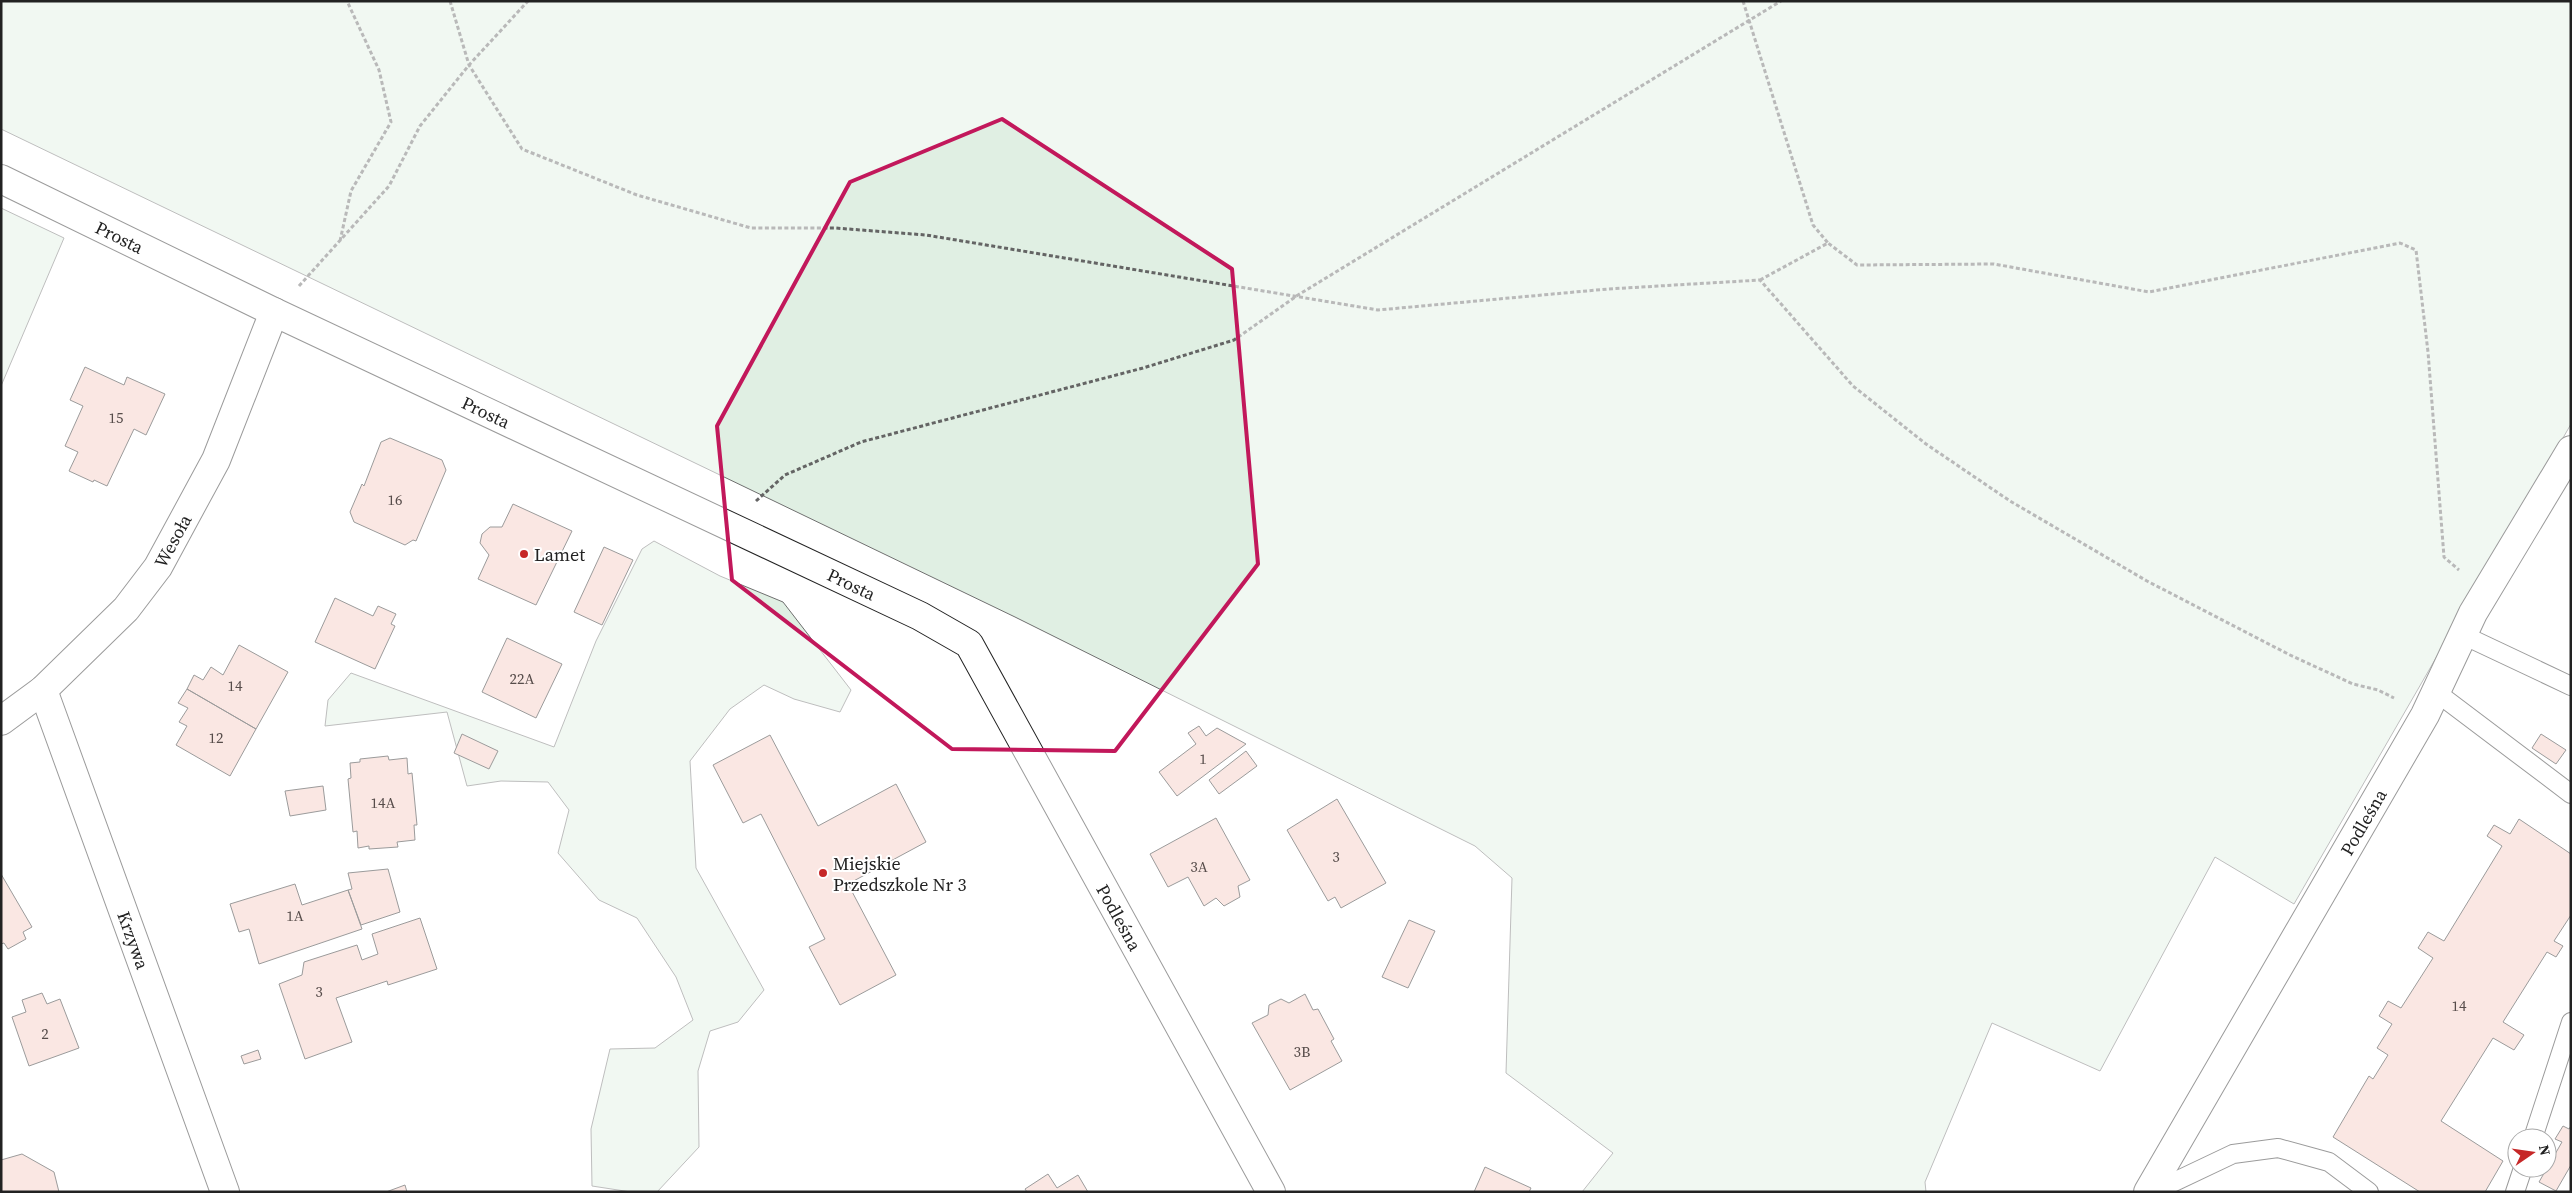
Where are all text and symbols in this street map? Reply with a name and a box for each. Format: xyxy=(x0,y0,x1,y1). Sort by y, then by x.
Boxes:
street label: Prosta xyxy=(91,214,149,259)
street label: Prosta xyxy=(458,390,515,434)
house number: 15 xyxy=(108,407,124,428)
house number: 16 xyxy=(387,489,403,510)
street label: Wesoła xyxy=(148,509,197,572)
place label: Lamet xyxy=(534,542,585,567)
marker: Lamet xyxy=(518,548,530,560)
street label: Prosta xyxy=(823,562,881,606)
house number: 22A xyxy=(510,668,535,689)
house number: 14 xyxy=(227,675,243,696)
house number: 12 xyxy=(208,727,224,748)
house number: 1 xyxy=(1199,748,1207,769)
street label: Podleśna xyxy=(2334,783,2392,860)
house number: 14A xyxy=(371,792,396,813)
house number: 3 xyxy=(1332,846,1340,867)
place label: Miejskie Przedszkole Nr 3 xyxy=(833,851,966,897)
house number: 3A xyxy=(1190,856,1208,877)
marker: Miejskie Przedszkole Nr 3 xyxy=(817,867,829,879)
street label: Podleśna xyxy=(1091,879,1148,956)
house number: 1A xyxy=(286,905,304,926)
street label: Krzywa xyxy=(112,908,156,973)
house number: 3 xyxy=(315,981,323,1002)
house number: 14 xyxy=(2451,995,2467,1016)
house number: 2 xyxy=(41,1023,49,1044)
house number: 3B xyxy=(1294,1041,1310,1062)
north arrow xyxy=(2507,1128,2557,1178)
text: N xyxy=(2534,1143,2556,1157)

